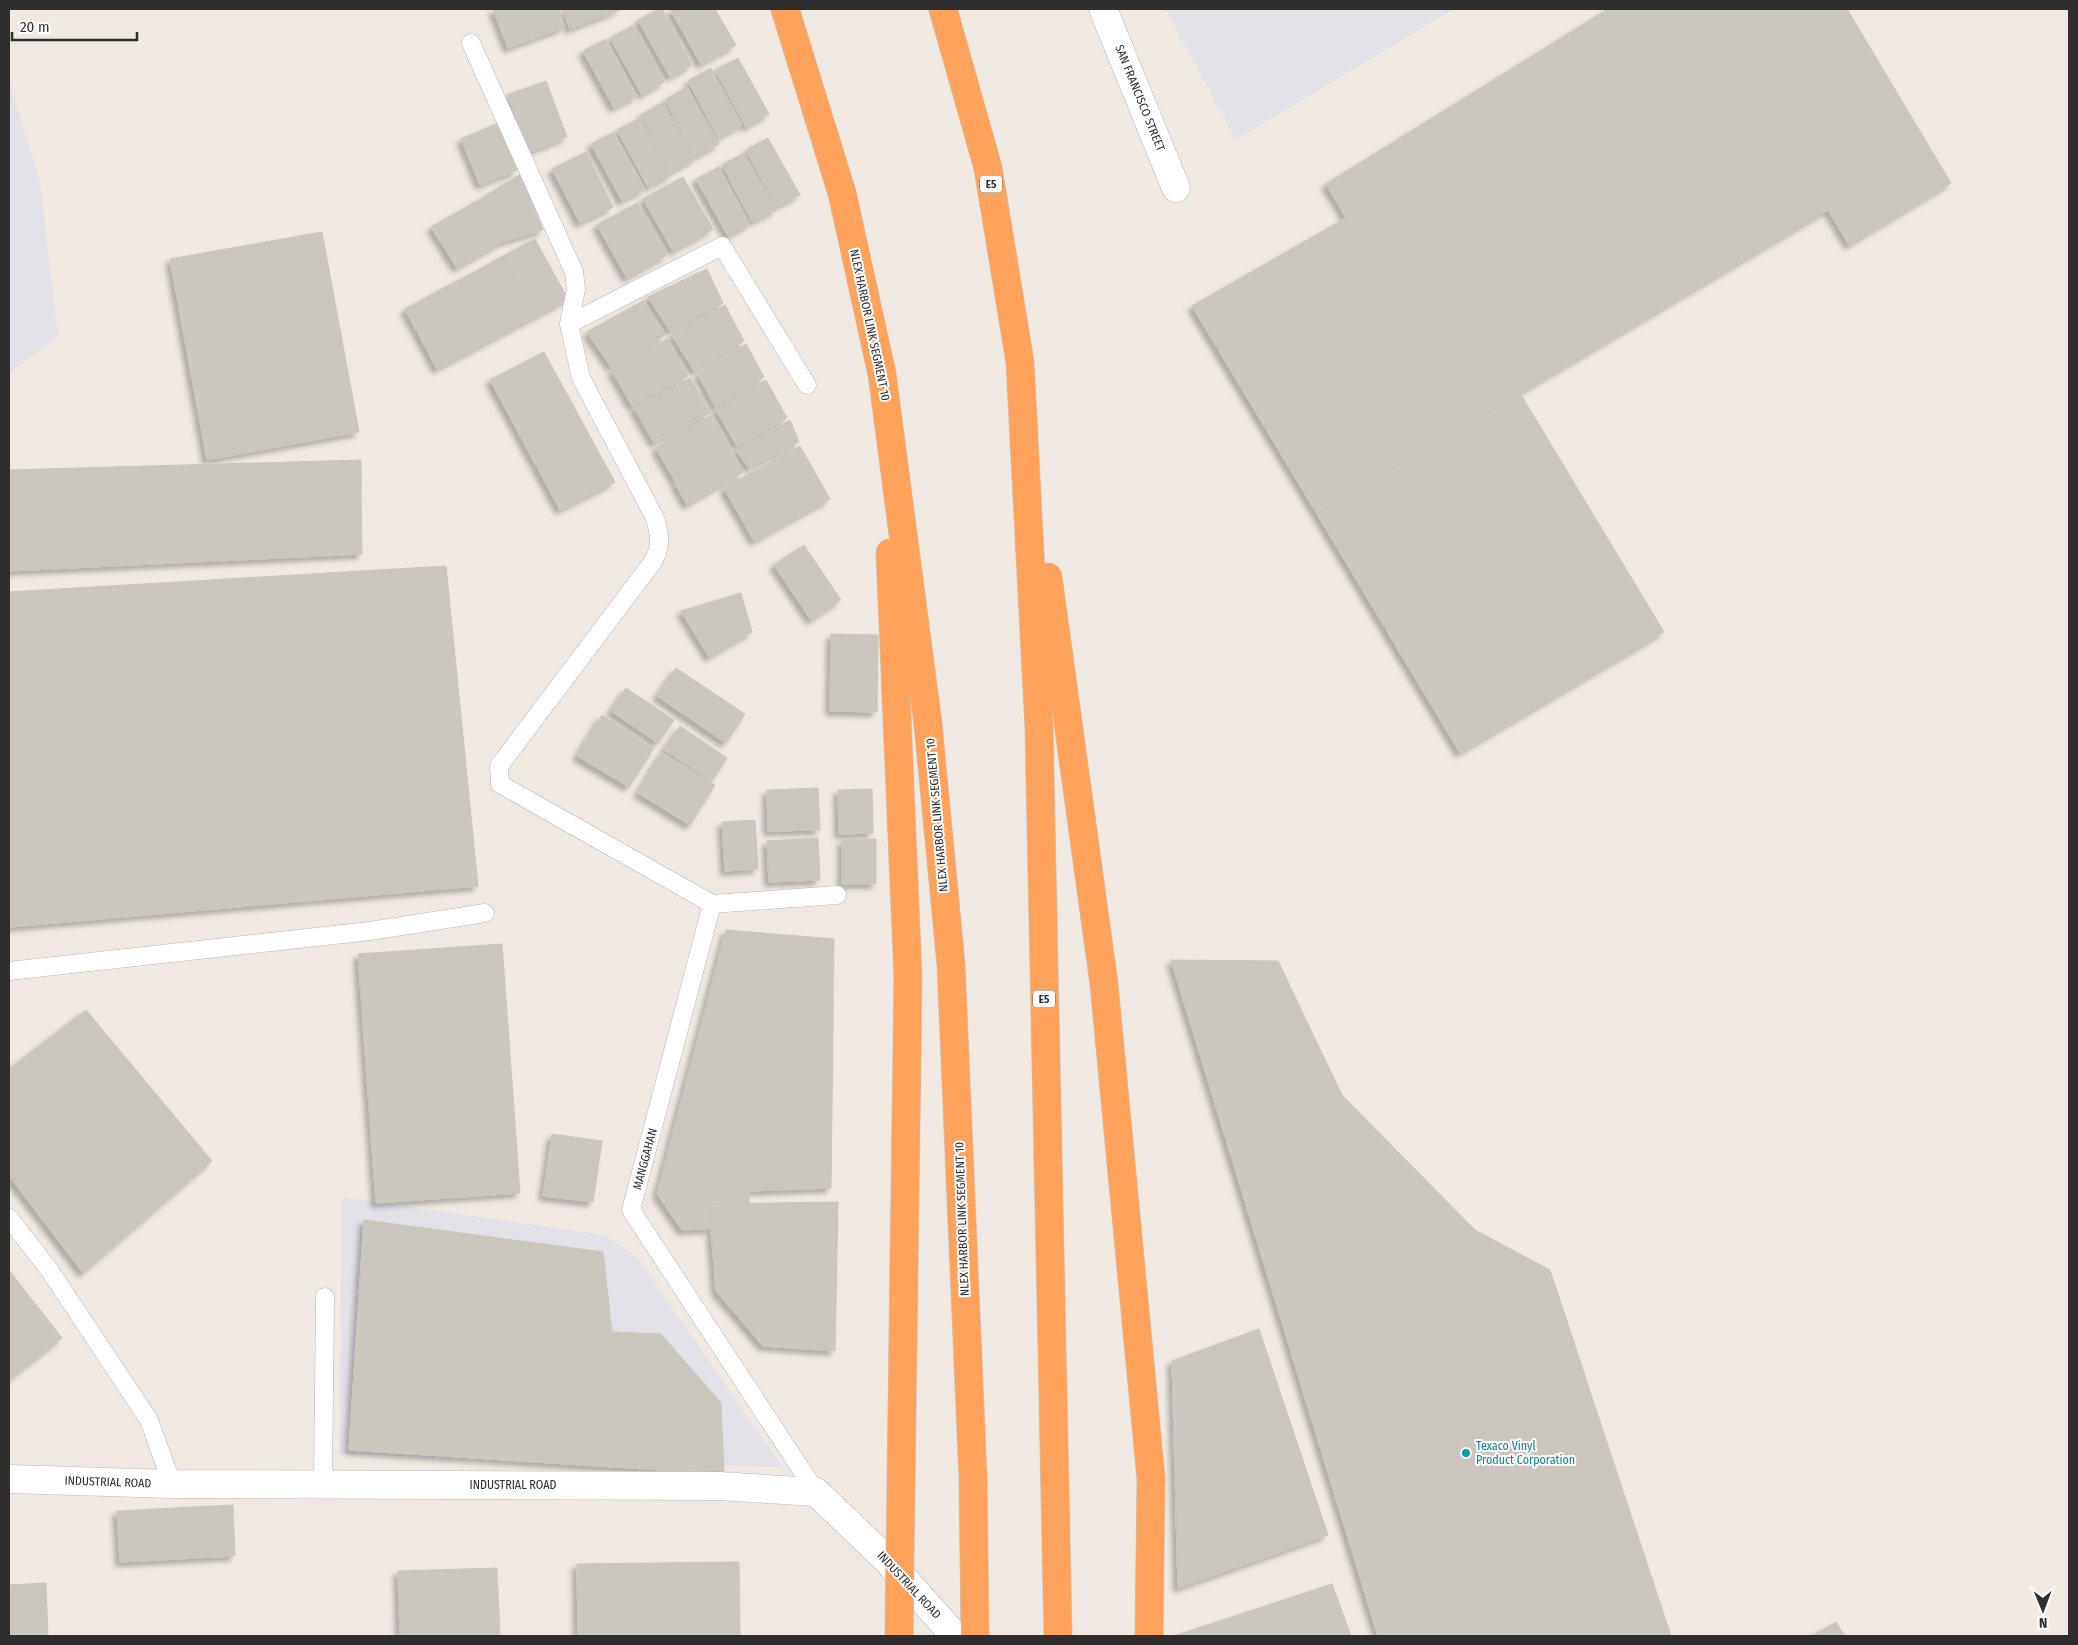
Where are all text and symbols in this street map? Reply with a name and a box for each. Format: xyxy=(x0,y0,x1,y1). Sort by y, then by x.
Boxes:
scale bar xyxy=(12,10,138,42)
text: 20 m xyxy=(20,18,50,36)
street label: SAN FRANCISCO STREET xyxy=(1112,43,1168,154)
road number: E5 xyxy=(980,175,1002,192)
street label: NLEX HARBOR LINK SEGMENT 10 xyxy=(847,248,893,402)
street label: NLEX HARBOR LINK SEGMENT 10 xyxy=(923,737,951,893)
road number: E5 xyxy=(1033,991,1055,1008)
street label: MANGGAHAN xyxy=(630,1127,660,1191)
street label: NLEX HARBOR LINK SEGMENT 10 xyxy=(952,1142,972,1296)
place label: Texaco Vinyl Product Corporation xyxy=(1476,1439,1575,1467)
marker: Texaco Vinyl Product Corporation xyxy=(1460,1447,1472,1459)
street label: INDUSTRIAL ROAD xyxy=(64,1473,152,1491)
street label: INDUSTRIAL ROAD xyxy=(470,1478,556,1492)
street label: INDUSTRIAL ROAD xyxy=(874,1548,944,1622)
north arrow xyxy=(2018,1585,2068,1635)
text: N xyxy=(2039,1614,2048,1631)

